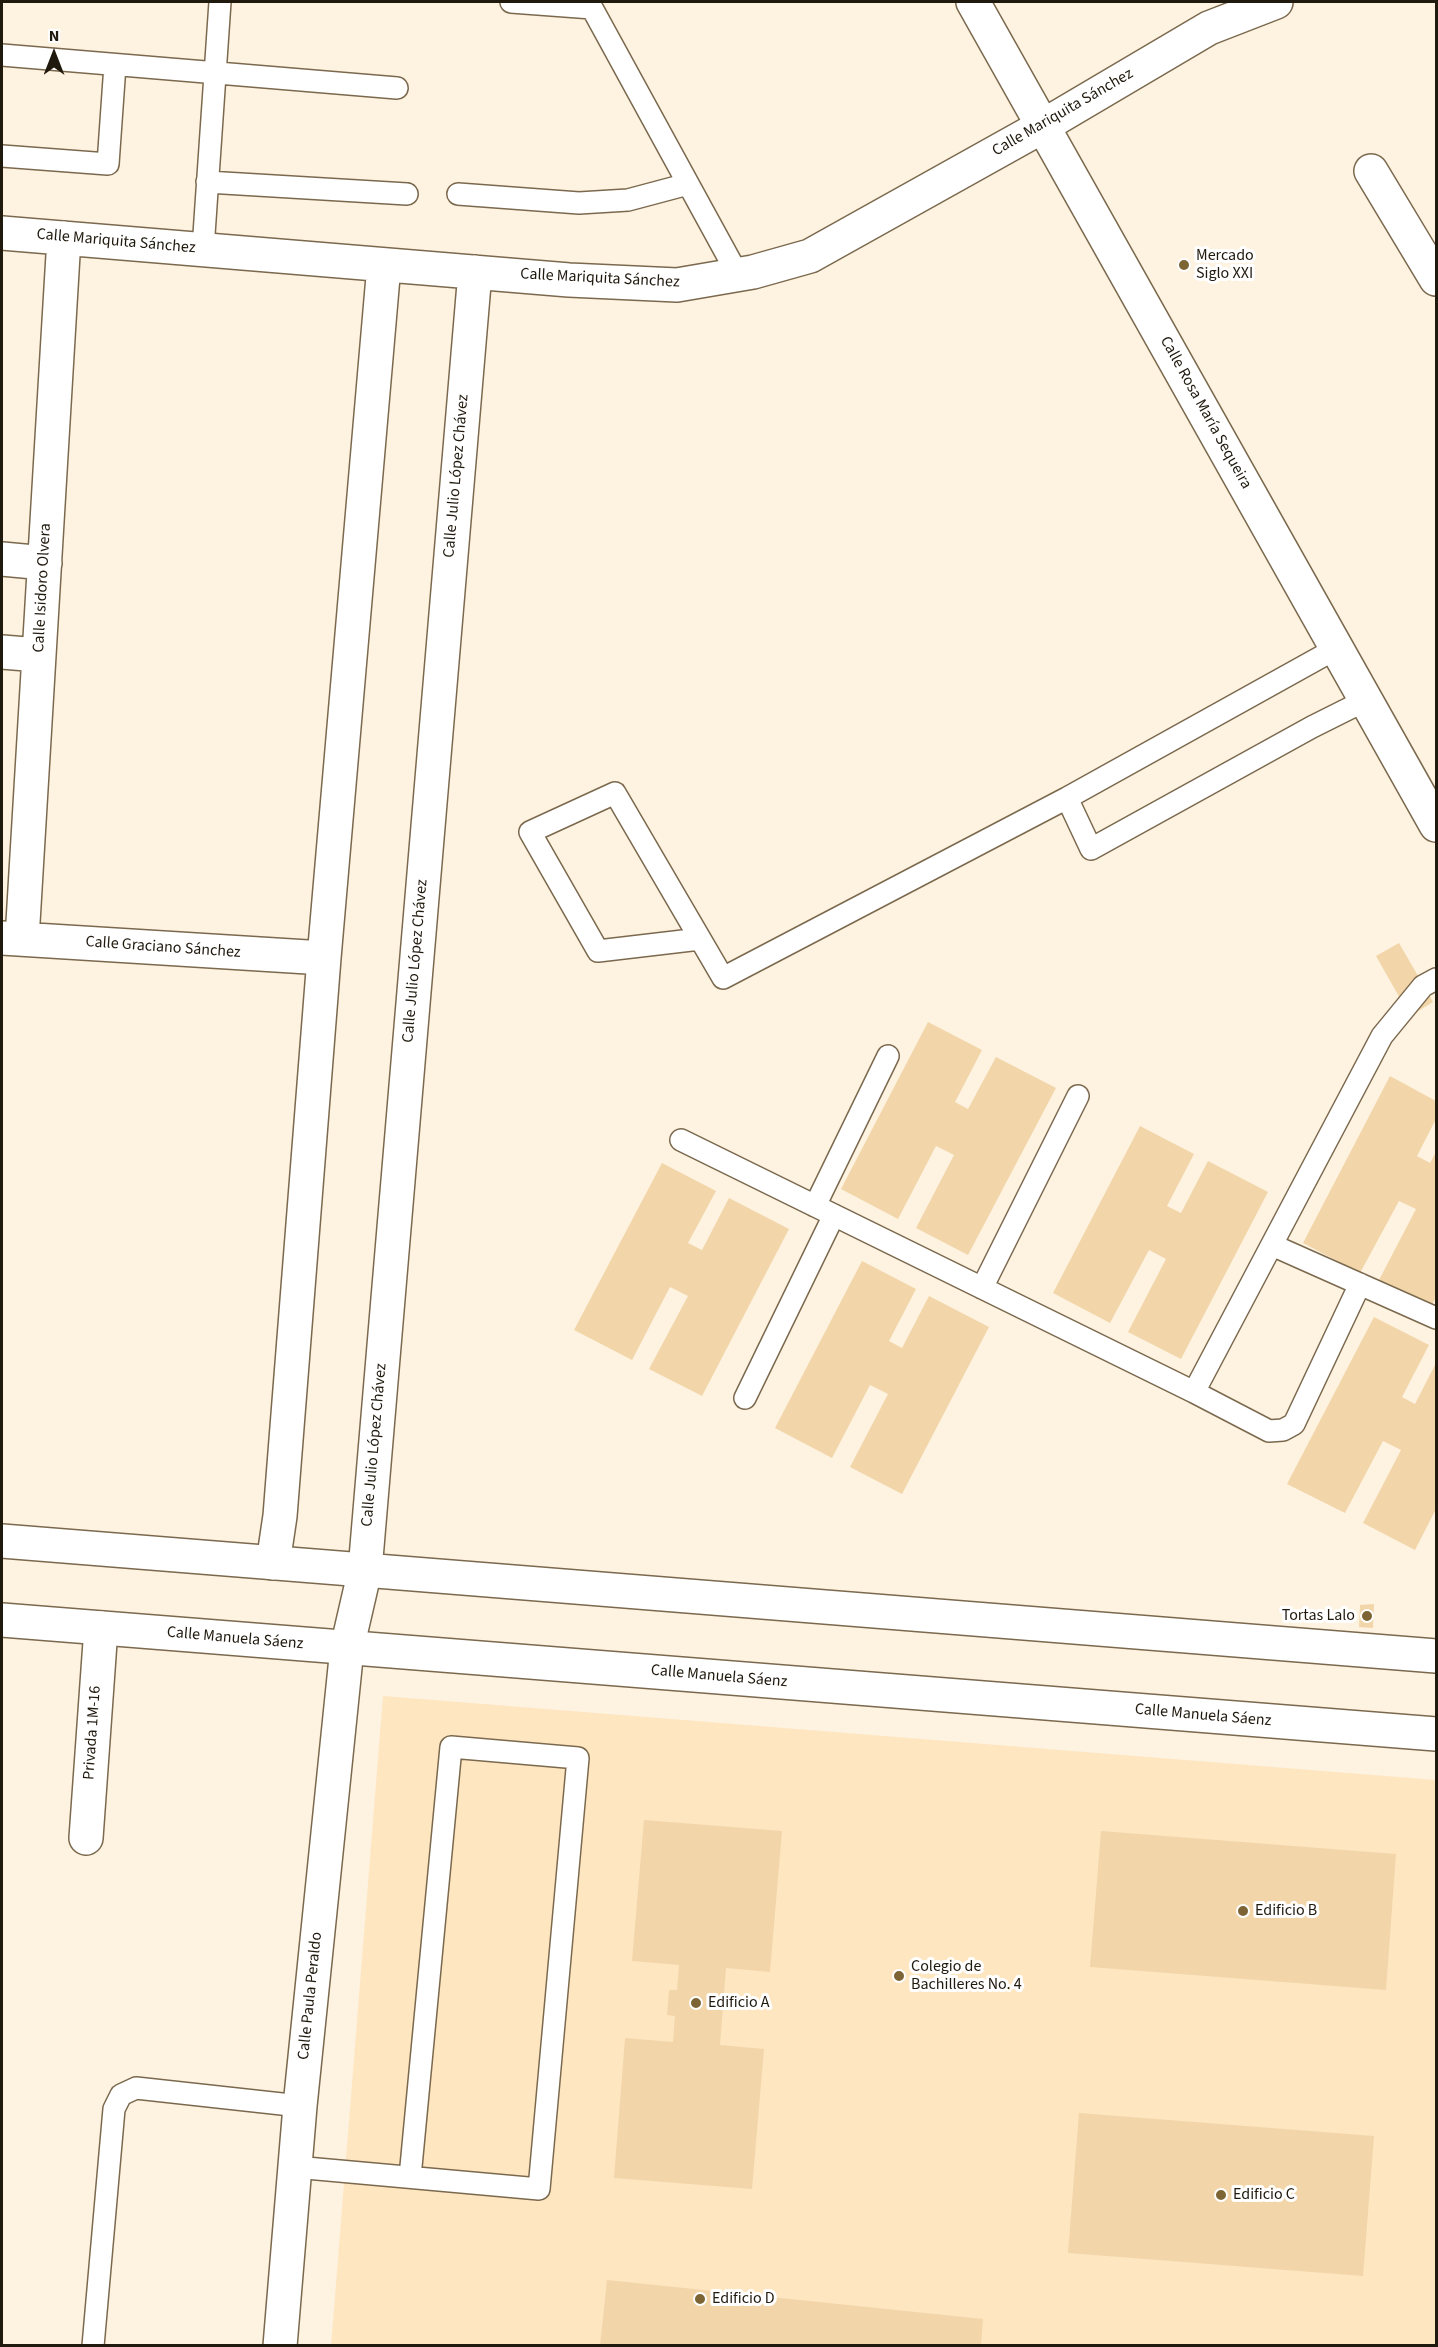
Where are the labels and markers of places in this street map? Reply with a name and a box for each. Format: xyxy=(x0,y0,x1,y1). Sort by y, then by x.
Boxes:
place label: Mercado Siglo XXI xyxy=(1196,246,1254,284)
marker: Mercado Siglo XXI xyxy=(1177,258,1191,272)
place label: Tortas Lalo xyxy=(1282,1606,1355,1626)
marker: Tortas Lalo xyxy=(1360,1609,1374,1623)
place label: Edificio B xyxy=(1255,1901,1317,1921)
marker: Edificio B xyxy=(1236,1904,1250,1918)
place label: Colegio de Bachilleres No. 4 xyxy=(911,1957,1022,1995)
marker: Colegio de Bachilleres No. 4 xyxy=(892,1969,906,1983)
place label: Edificio A xyxy=(708,1993,769,2013)
marker: Edificio A xyxy=(689,1996,703,2010)
place label: Edificio C xyxy=(1233,2185,1295,2205)
marker: Edificio C xyxy=(1214,2188,1228,2202)
place label: Edificio D xyxy=(712,2289,775,2309)
marker: Edificio D xyxy=(693,2292,707,2306)

